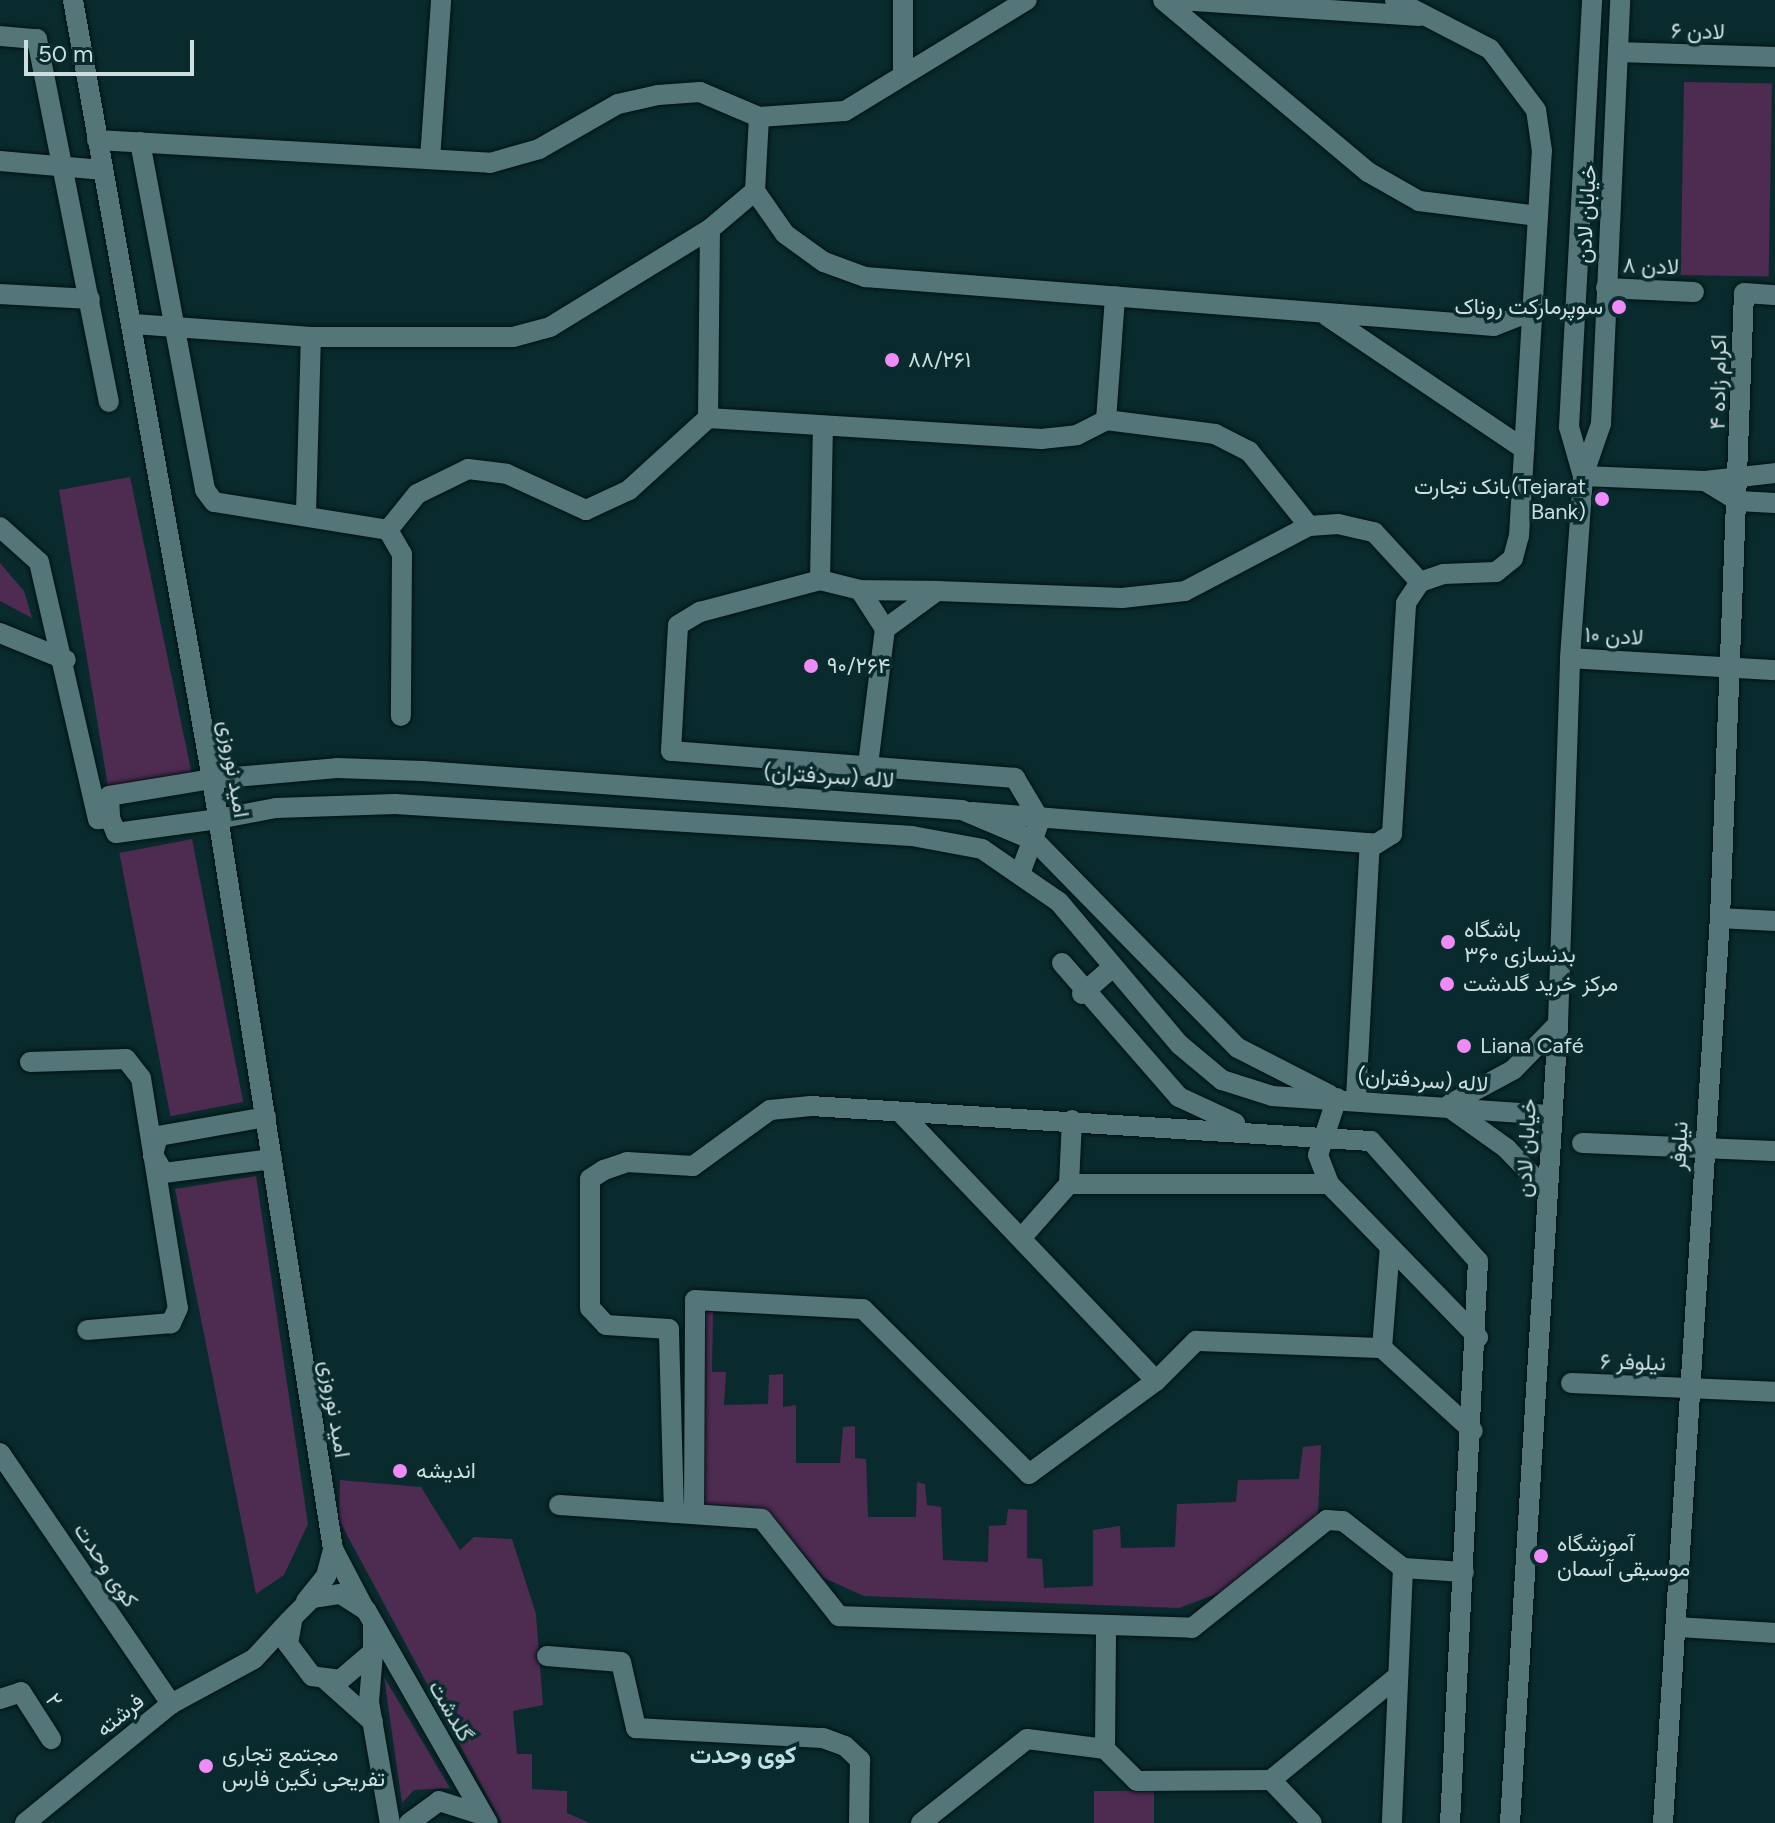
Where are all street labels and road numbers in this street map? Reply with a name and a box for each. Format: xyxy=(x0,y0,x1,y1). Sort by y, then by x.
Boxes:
street label: ۶ لادن xyxy=(1671,17,1725,45)
street label: خیابان لادن xyxy=(1570,164,1602,264)
street label: ۸ لادن xyxy=(1622,252,1680,280)
street label: ۴ اکرام زاده xyxy=(1704,334,1732,430)
street label: ۱۰ لادن xyxy=(1584,621,1644,651)
street label: امید نوروزی xyxy=(213,719,255,819)
street label: لاله (سردفتران) xyxy=(763,758,895,794)
street label: لاله (سردفتران) xyxy=(1357,1062,1489,1098)
street label: خیابان لادن xyxy=(1510,1098,1542,1198)
street label: نیلوفر xyxy=(1665,1121,1693,1171)
street label: ۶ نیلوفر xyxy=(1600,1348,1666,1376)
street label: امید نوروزی xyxy=(314,1359,356,1459)
street label: کوی وحدت xyxy=(68,1518,144,1612)
street label: گلدشت xyxy=(423,1676,479,1746)
street label: ۲ xyxy=(40,1688,68,1712)
street label: فرشته xyxy=(91,1688,149,1742)

